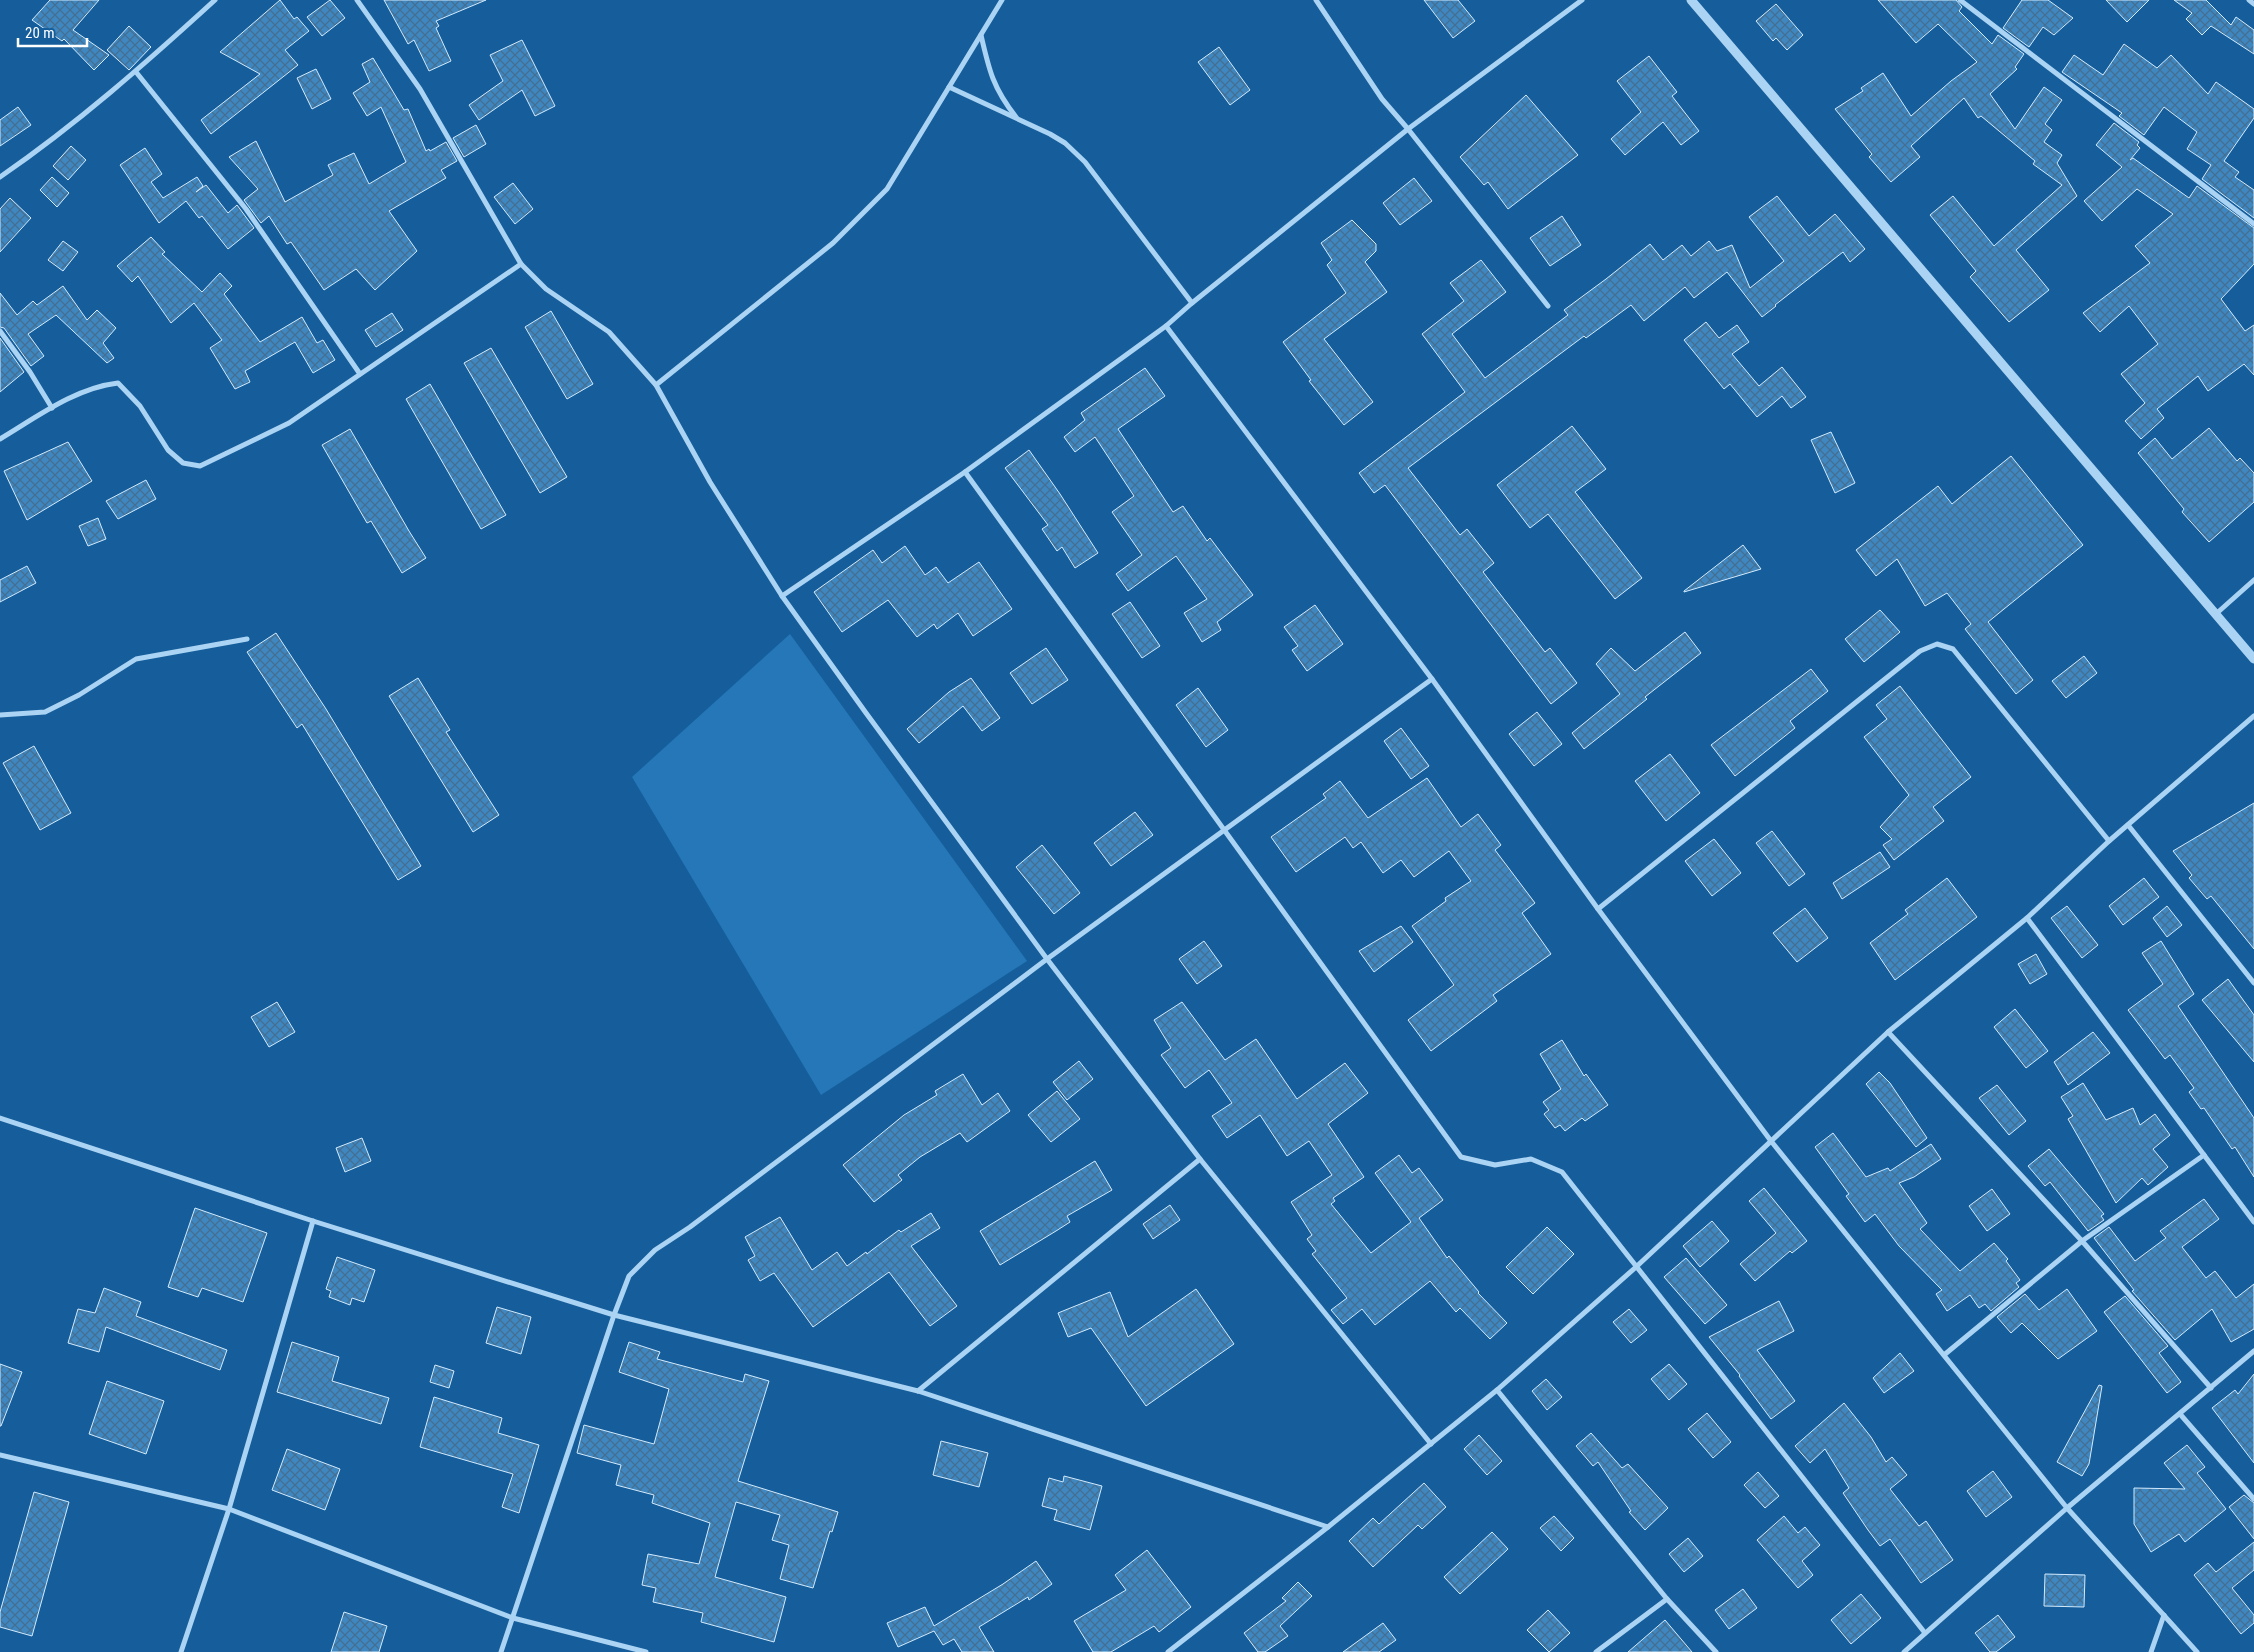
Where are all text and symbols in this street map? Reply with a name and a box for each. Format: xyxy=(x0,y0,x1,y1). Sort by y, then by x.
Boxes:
scale bar xyxy=(18,15,86,47)
text: 20 m xyxy=(25,24,55,42)

